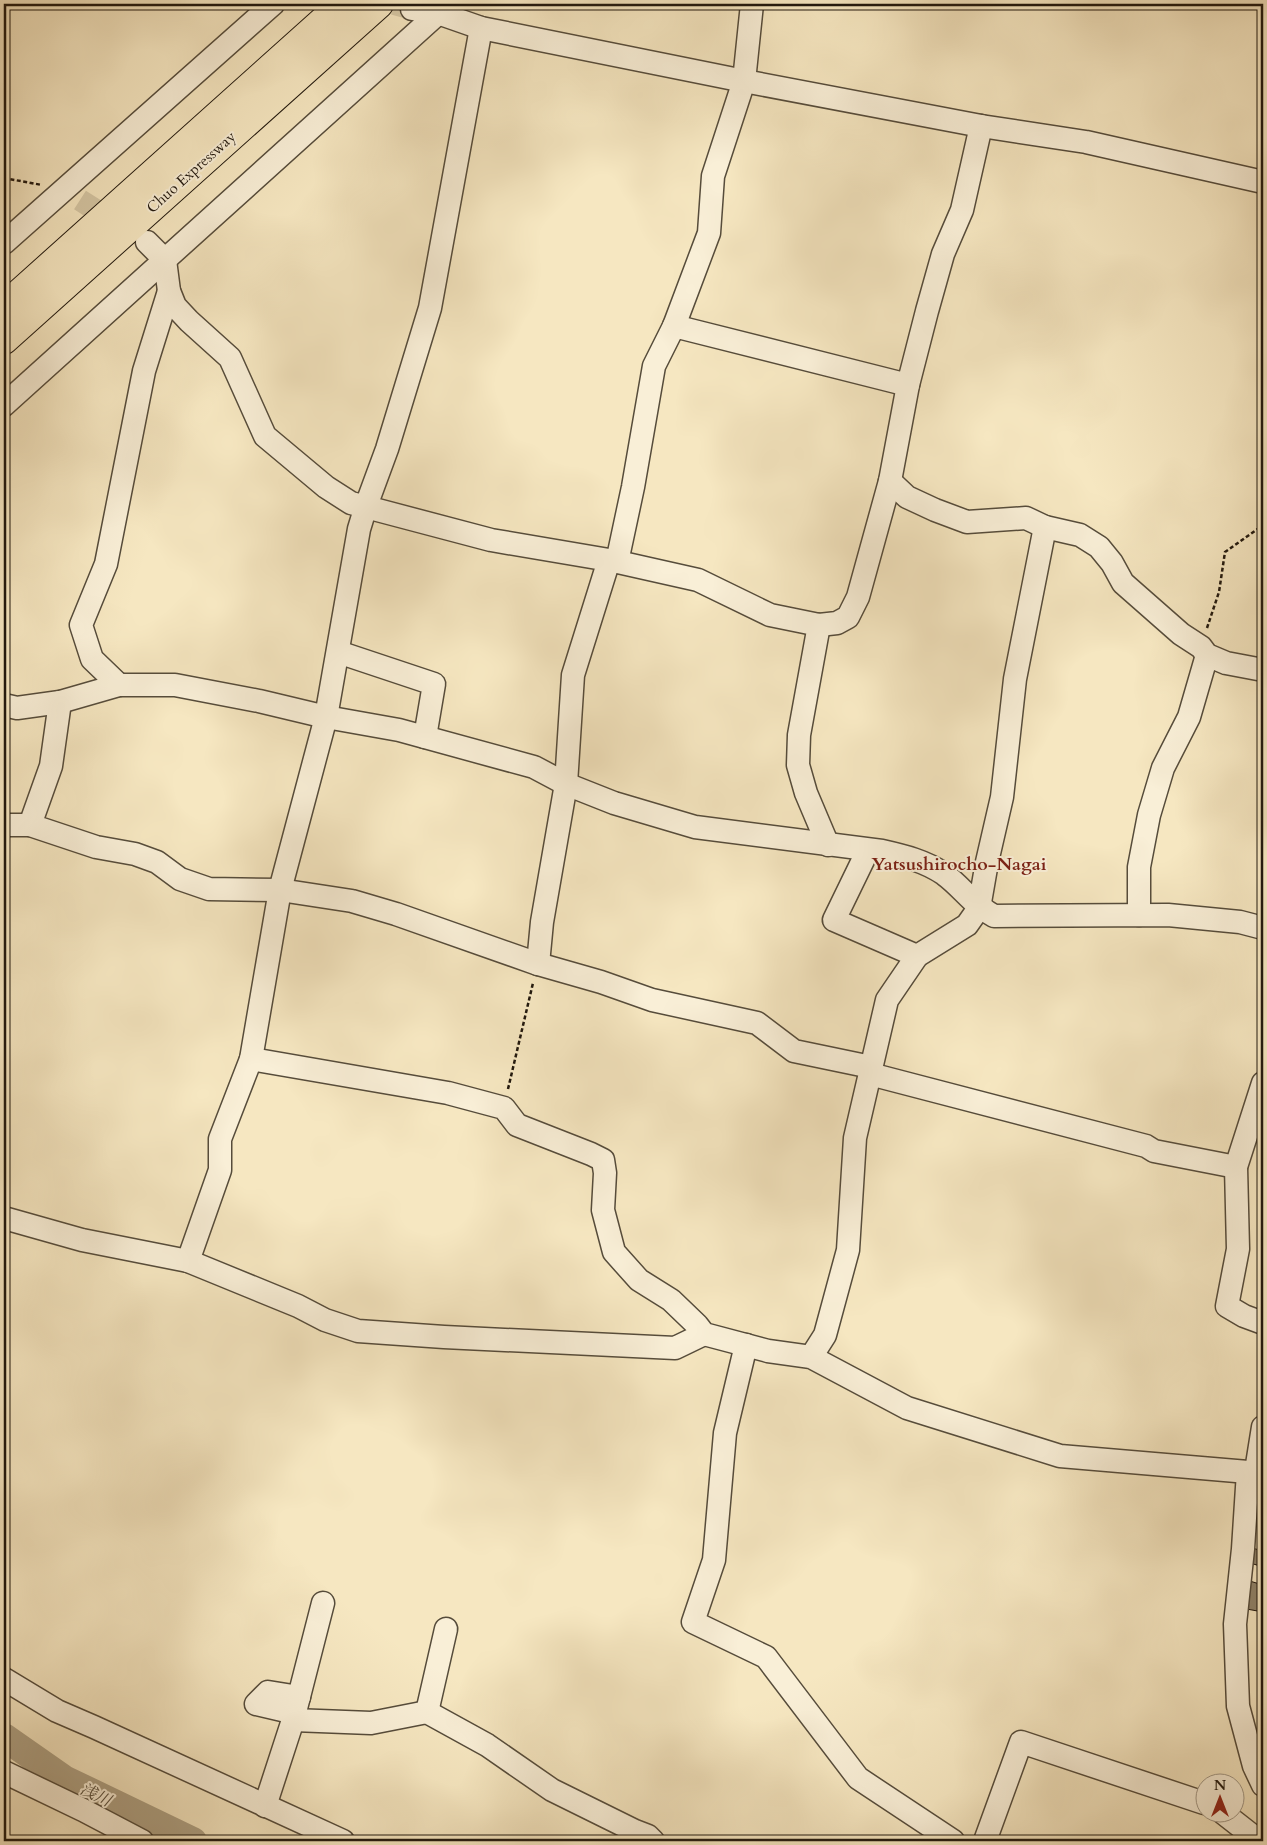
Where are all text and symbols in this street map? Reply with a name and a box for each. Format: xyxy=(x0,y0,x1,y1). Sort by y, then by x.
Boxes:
street label: Chuo Expressway xyxy=(142,127,240,217)
district label: Yatsushirocho-Nagai xyxy=(872,852,1047,877)
north arrow xyxy=(1194,1772,1244,1822)
text: N xyxy=(1214,1776,1226,1795)
water label: 浅川 xyxy=(76,1778,117,1813)

